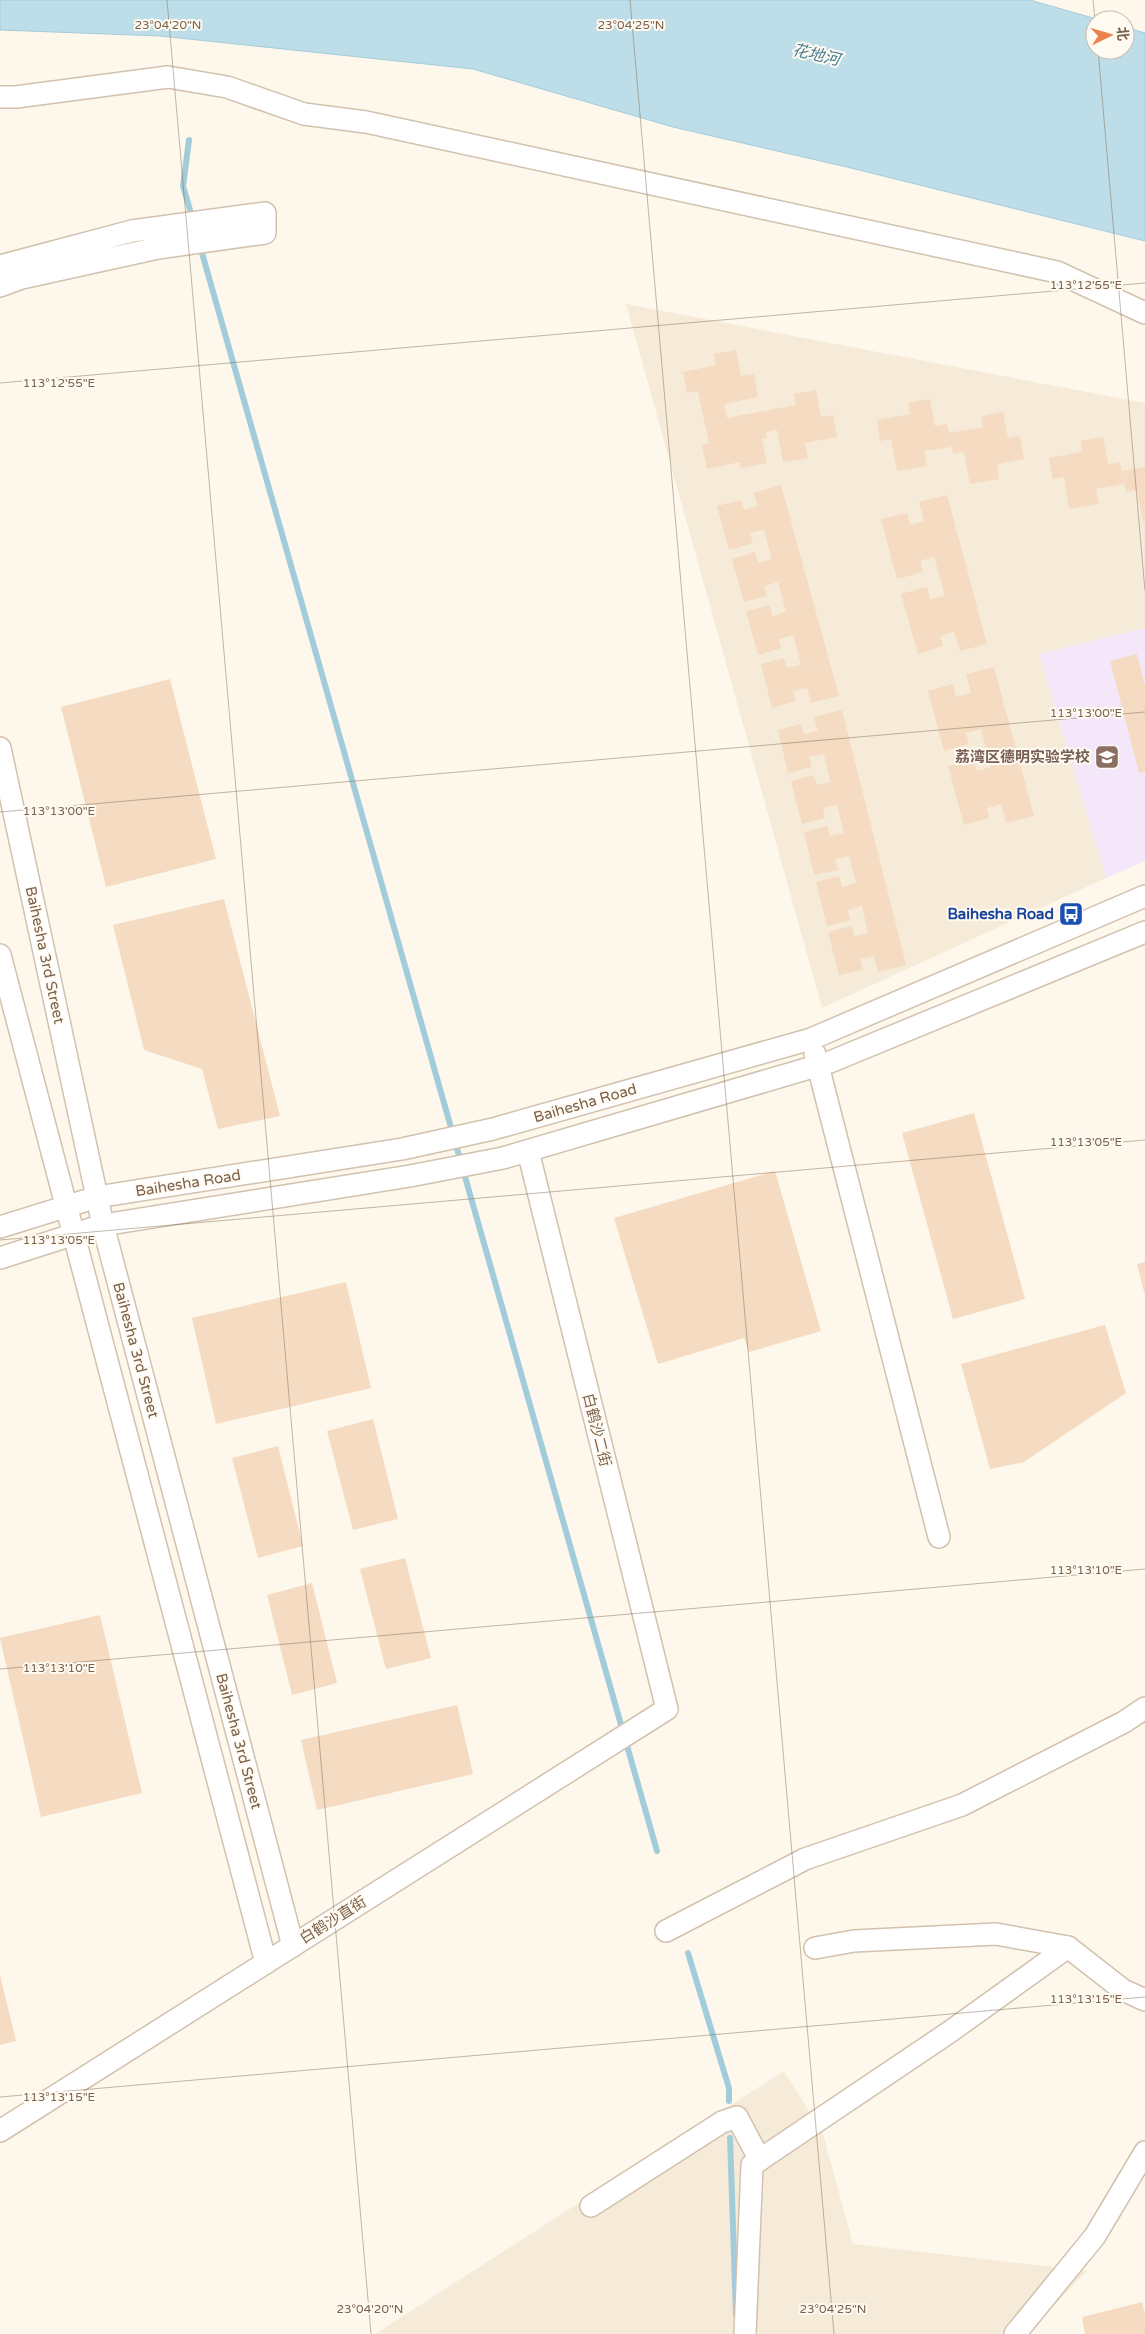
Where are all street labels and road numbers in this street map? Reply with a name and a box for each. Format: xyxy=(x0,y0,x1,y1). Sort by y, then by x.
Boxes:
street label: Baihesha 3rd Street xyxy=(22,885,68,1026)
street label: Baihesha Road xyxy=(531,1080,639,1126)
street label: Baihesha Road xyxy=(134,1166,242,1200)
street label: Baihesha 3rd Street xyxy=(109,1280,163,1420)
street label: 白鹤沙二街 xyxy=(579,1391,615,1469)
street label: Baihesha 3rd Street xyxy=(212,1671,266,1811)
street label: 白鹤沙直街 xyxy=(296,1892,370,1948)

